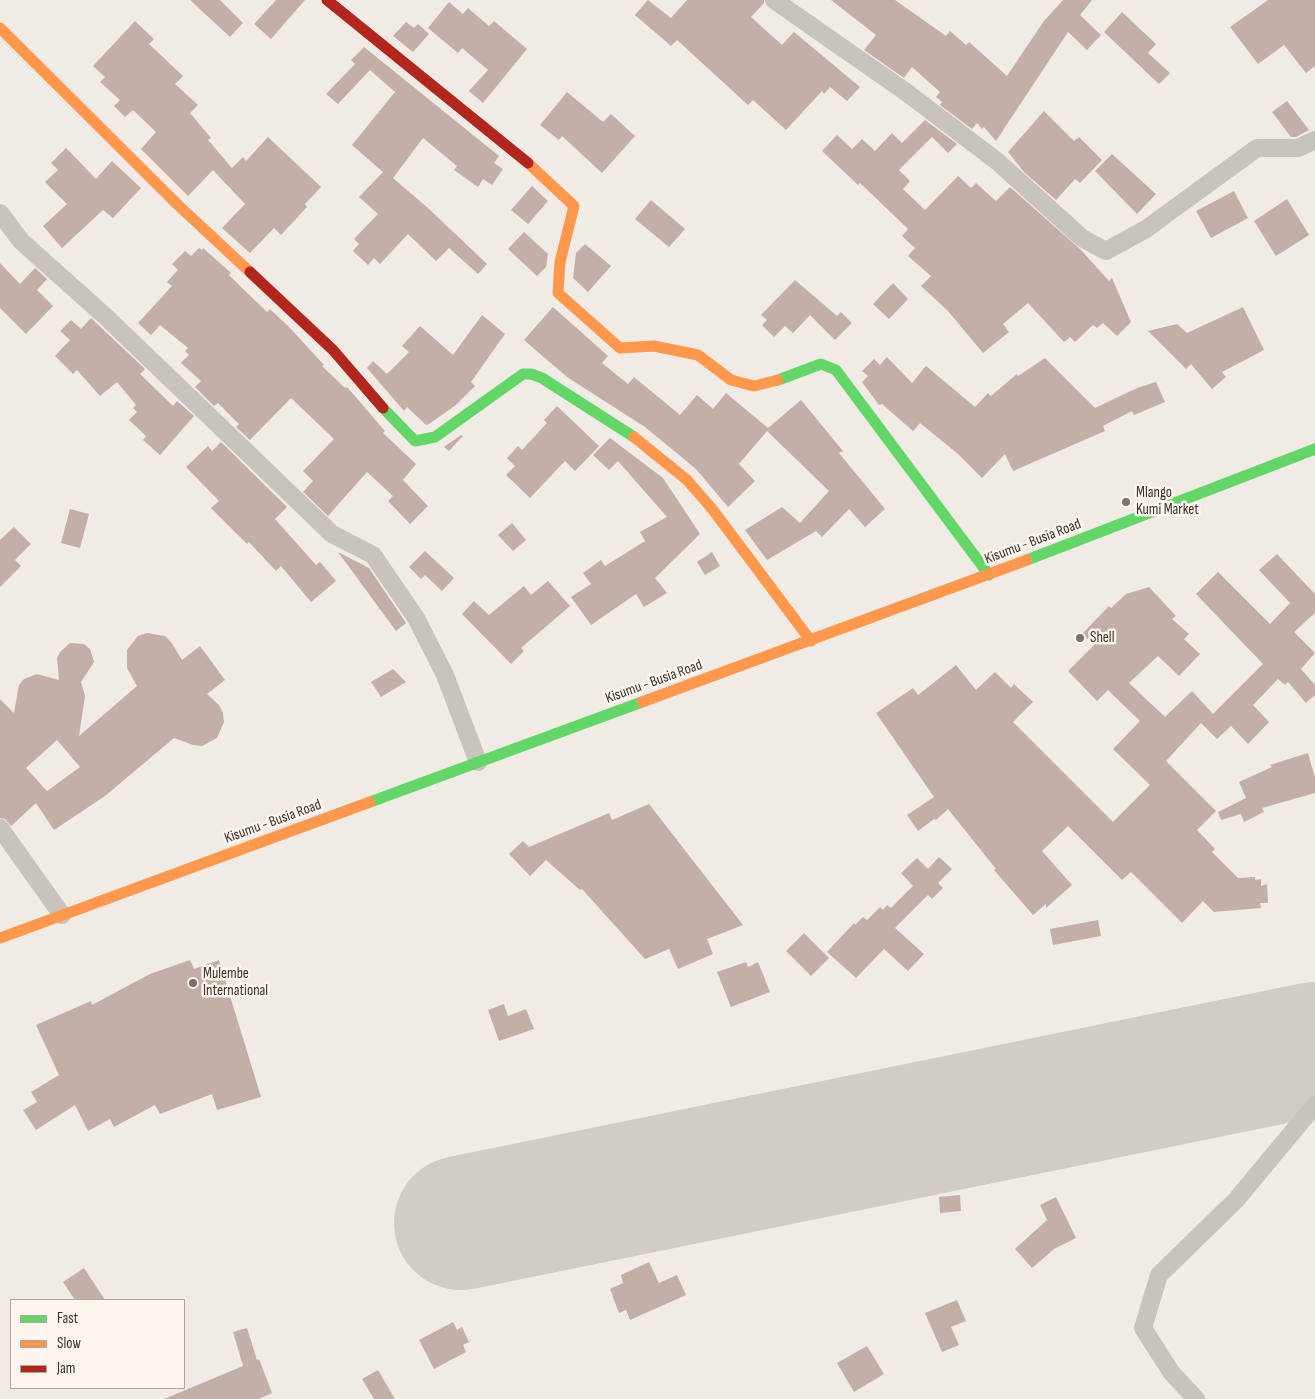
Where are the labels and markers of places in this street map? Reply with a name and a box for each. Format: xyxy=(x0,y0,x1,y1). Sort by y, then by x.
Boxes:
place label: Mlango Kumi Market xyxy=(1136,484,1199,519)
marker: Mlango Kumi Market xyxy=(1120,496,1132,508)
place label: Shell xyxy=(1090,629,1114,647)
marker: Shell xyxy=(1074,632,1086,644)
place label: Mulembe International xyxy=(203,965,268,1000)
marker: Mulembe International xyxy=(187,977,199,989)

